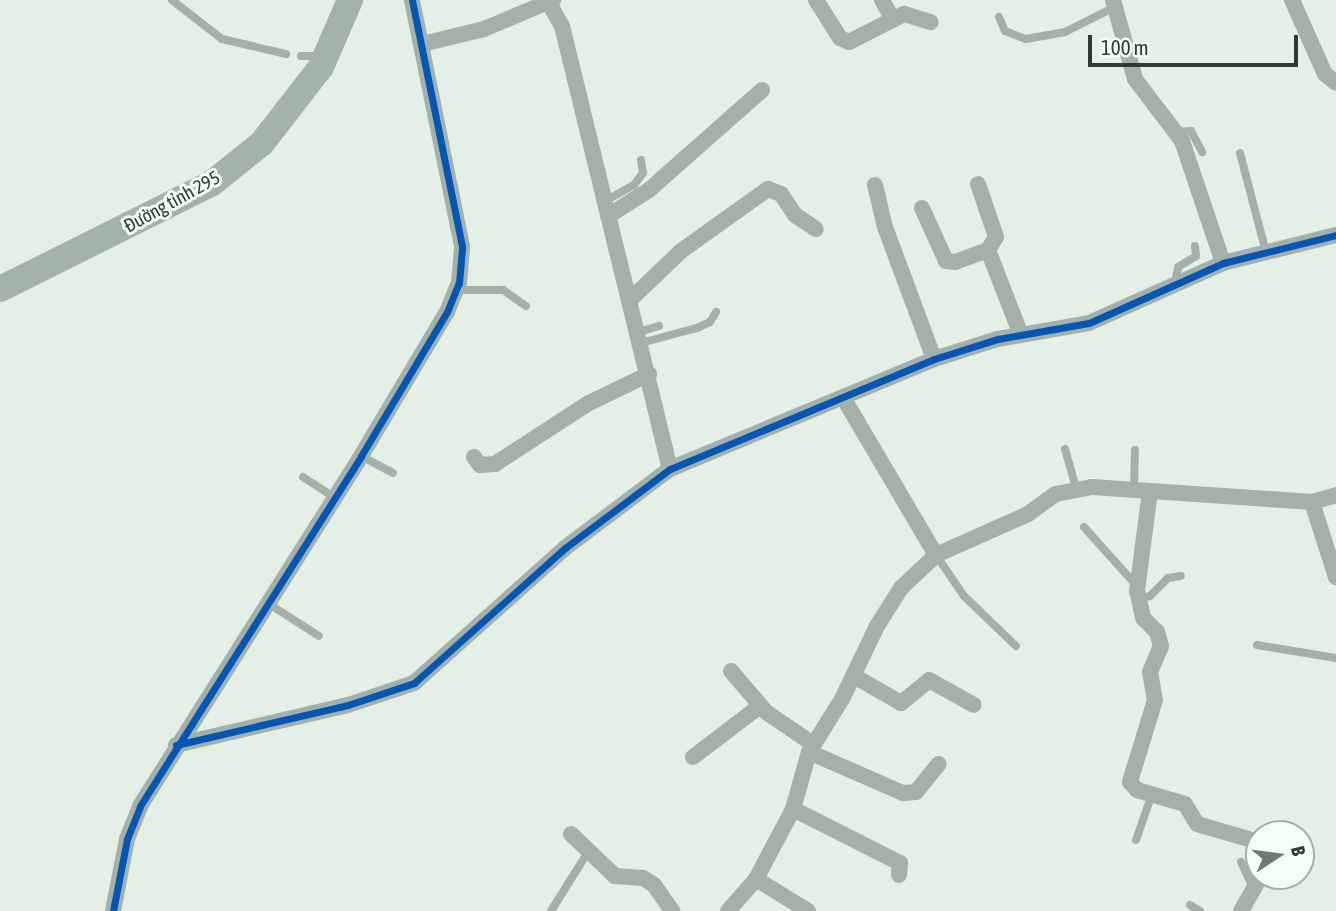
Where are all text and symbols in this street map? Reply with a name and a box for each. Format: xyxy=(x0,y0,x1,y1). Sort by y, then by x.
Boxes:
scale bar xyxy=(1091,21,1301,65)
text: 100 m xyxy=(1101,35,1149,59)
street label: Đường tỉnh 295 xyxy=(120,166,224,238)
north arrow xyxy=(1245,820,1315,890)
text: B xyxy=(1287,844,1310,858)

